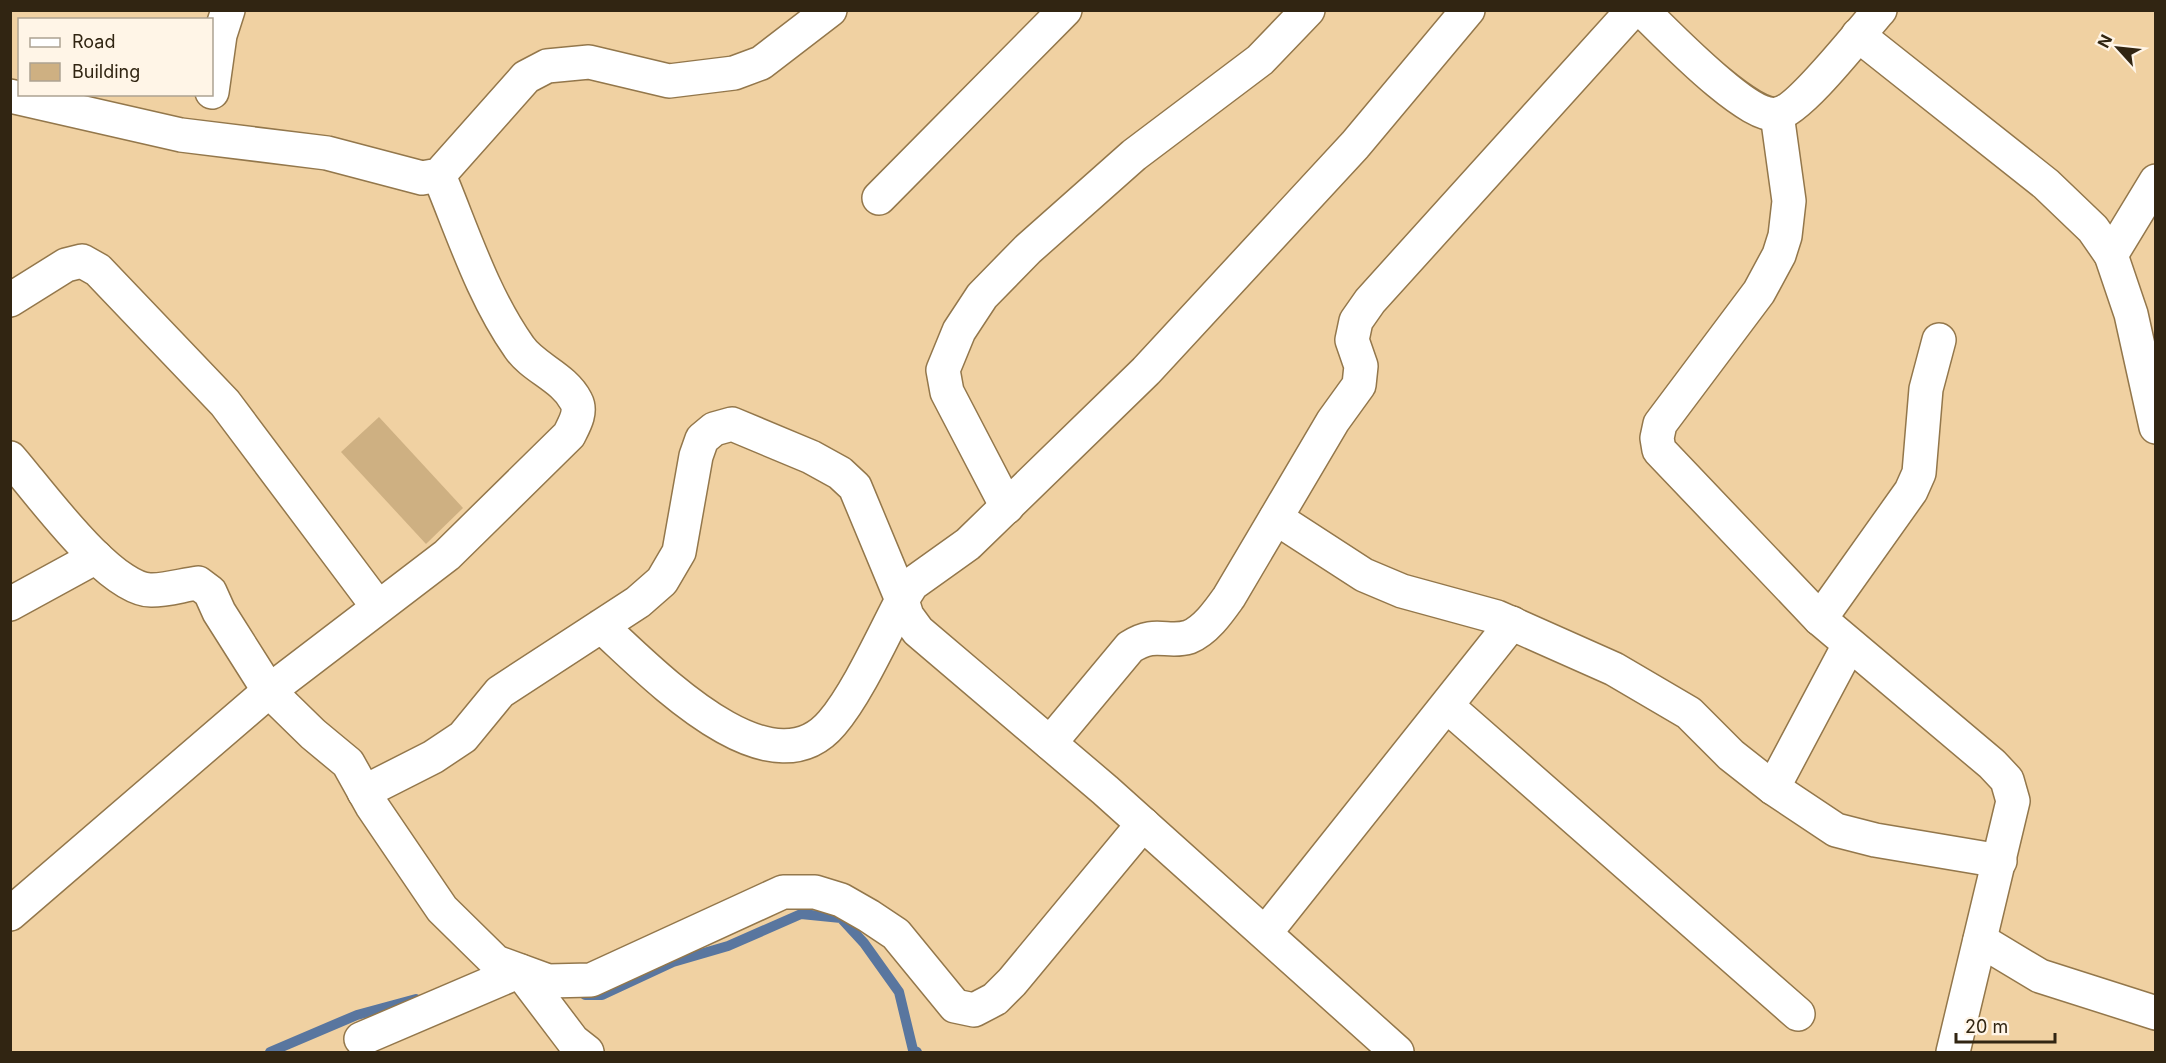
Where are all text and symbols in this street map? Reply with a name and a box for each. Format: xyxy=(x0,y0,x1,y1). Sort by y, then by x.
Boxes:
legend xyxy=(18,18,213,96)
north arrow xyxy=(2088,18,2148,78)
text: Road xyxy=(72,31,115,52)
text: N xyxy=(2093,31,2116,51)
text: Building xyxy=(72,61,140,82)
scale bar xyxy=(1956,1006,2055,1044)
text: 20 m xyxy=(1965,1016,2008,1037)

